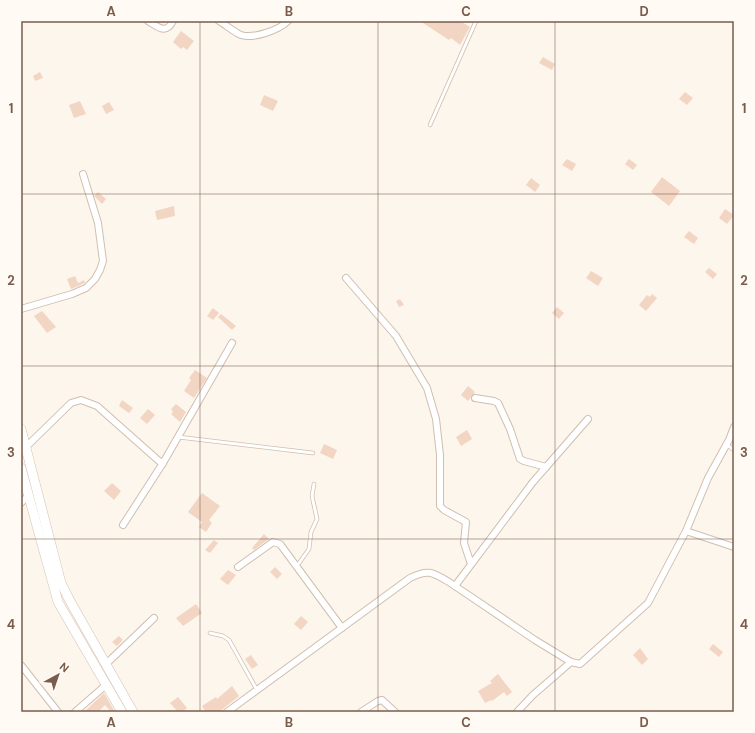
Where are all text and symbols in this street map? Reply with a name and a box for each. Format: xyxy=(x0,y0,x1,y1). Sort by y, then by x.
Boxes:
text: A xyxy=(106,3,116,20)
text: B xyxy=(285,3,293,20)
text: C xyxy=(461,3,471,20)
text: D xyxy=(639,3,649,20)
text: 1 xyxy=(9,100,13,117)
text: 1 xyxy=(742,100,746,117)
text: 2 xyxy=(7,272,15,289)
text: 2 xyxy=(740,272,748,289)
text: 3 xyxy=(7,444,15,461)
text: 3 xyxy=(740,444,748,461)
text: 4 xyxy=(7,616,15,633)
text: 4 xyxy=(740,616,748,633)
north arrow xyxy=(38,655,78,695)
text: N xyxy=(57,659,72,675)
text: A xyxy=(106,714,116,731)
text: B xyxy=(285,714,293,731)
text: C xyxy=(461,714,471,731)
text: D xyxy=(639,714,649,731)

